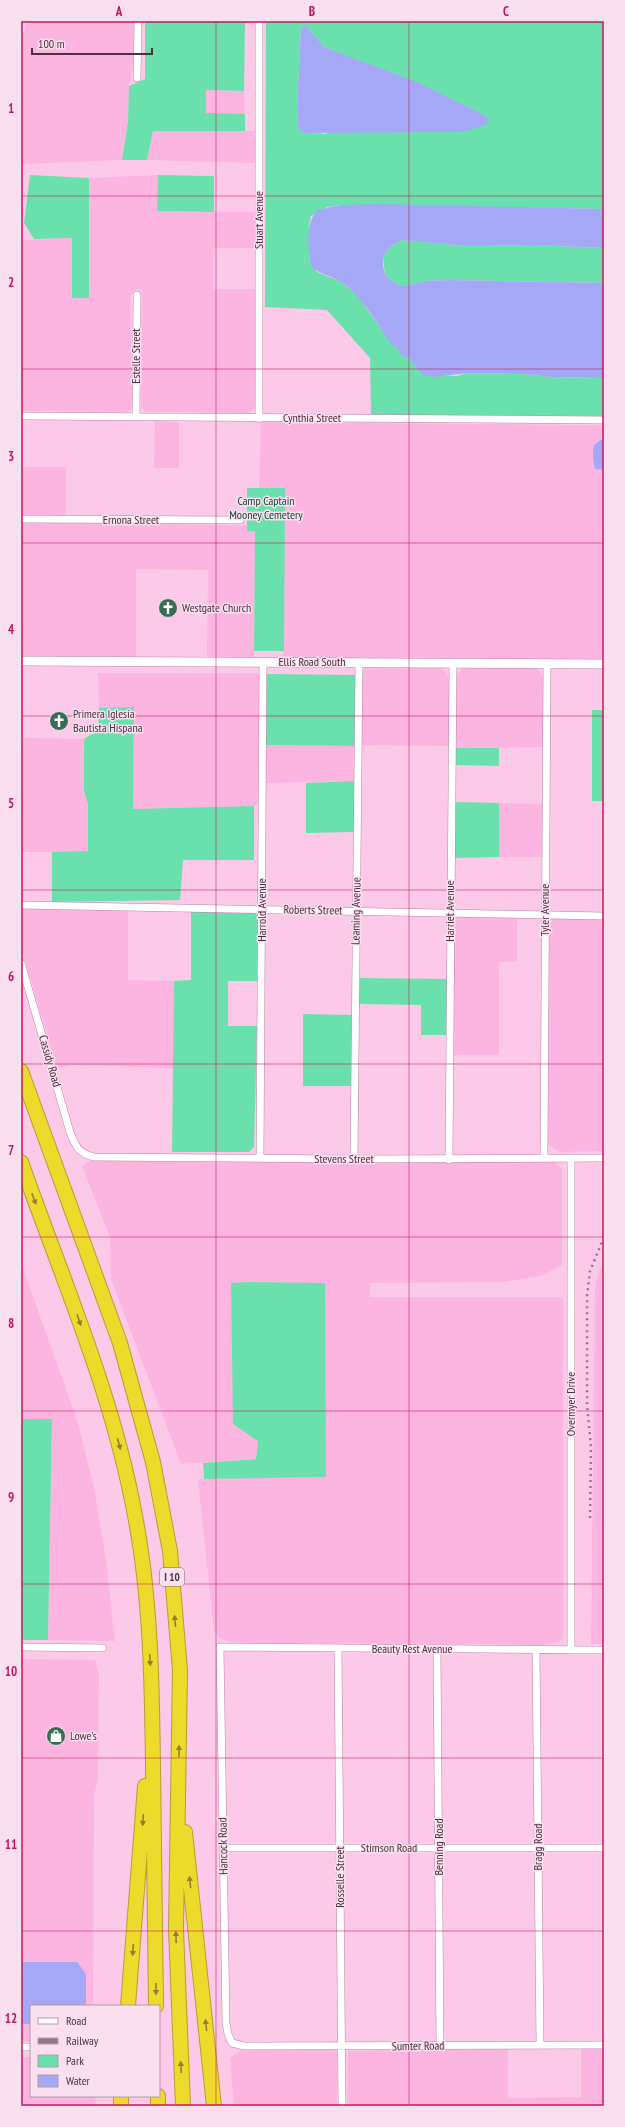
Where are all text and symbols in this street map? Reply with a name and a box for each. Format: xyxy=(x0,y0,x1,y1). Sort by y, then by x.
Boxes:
text: A xyxy=(115,3,123,20)
text: B xyxy=(309,3,315,20)
text: C xyxy=(503,3,509,20)
scale bar xyxy=(32,30,152,56)
text: 100 m xyxy=(38,36,65,51)
text: 1 xyxy=(8,100,14,117)
street label: Stuart Avenue xyxy=(251,191,266,249)
text: 2 xyxy=(8,274,14,291)
street label: Estelle Street xyxy=(128,328,143,384)
street label: Cynthia Street xyxy=(283,410,342,425)
text: 3 xyxy=(8,448,14,465)
park label: Camp Captain Mooney Cemetery xyxy=(229,493,303,522)
street label: Ernona Street xyxy=(103,512,160,527)
church icon: Westgate Church xyxy=(157,597,179,619)
place label: Westgate Church xyxy=(182,600,251,615)
text: 4 xyxy=(8,621,15,638)
street label: Ellis Road South xyxy=(278,654,346,669)
place label: Primera Iglesia Bautista Hispana xyxy=(73,706,143,735)
church icon: Primera Iglesia Bautista Hispana xyxy=(48,710,70,732)
text: 5 xyxy=(8,795,14,812)
street label: Leaming Avenue xyxy=(347,877,364,945)
street label: Harrold Avenue xyxy=(254,878,269,942)
street label: Harriet Avenue xyxy=(442,880,457,942)
street label: Tyler Avenue xyxy=(537,884,552,936)
street label: Roberts Street xyxy=(283,901,343,918)
text: 6 xyxy=(8,968,14,985)
street label: Cassidy Road xyxy=(36,1033,65,1089)
text: 7 xyxy=(8,1142,14,1159)
street label: Stevens Street xyxy=(314,1151,374,1166)
one-way arrow xyxy=(32,1193,38,1205)
text: 8 xyxy=(8,1315,14,1332)
one-way arrow xyxy=(77,1315,83,1327)
street label: Overmyer Drive xyxy=(563,1372,578,1436)
one-way arrow xyxy=(116,1438,122,1450)
text: 9 xyxy=(8,1489,14,1506)
road number: I 10 xyxy=(160,1568,184,1586)
one-way arrow xyxy=(172,1615,178,1627)
street label: Beauty Rest Avenue xyxy=(372,1641,452,1656)
one-way arrow xyxy=(146,1654,153,1666)
text: 10 xyxy=(5,1663,17,1680)
shop icon: Lowe's xyxy=(45,1725,67,1747)
place label: Lowe's xyxy=(70,1728,97,1743)
one-way arrow xyxy=(176,1744,182,1757)
one-way arrow xyxy=(139,1814,146,1826)
street label: Hancock Road xyxy=(215,1817,231,1875)
street label: Benning Road xyxy=(431,1818,446,1876)
street label: Bragg Road xyxy=(530,1823,545,1871)
text: 11 xyxy=(5,1836,17,1853)
street label: Stimson Road xyxy=(361,1840,417,1855)
street label: Rosselle Street xyxy=(332,1846,347,1908)
one-way arrow xyxy=(187,1876,194,1888)
one-way arrow xyxy=(173,1930,179,1943)
one-way arrow xyxy=(129,1944,136,1956)
one-way arrow xyxy=(153,1983,159,1996)
legend xyxy=(30,2005,160,2097)
text: 12 xyxy=(5,2010,17,2027)
text: Road xyxy=(66,2013,86,2028)
one-way arrow xyxy=(202,2019,209,2031)
text: Railway xyxy=(66,2033,99,2048)
street label: Sumter Road xyxy=(392,2038,444,2053)
text: Park xyxy=(66,2053,84,2068)
one-way arrow xyxy=(178,2061,185,2073)
text: Water xyxy=(66,2073,91,2088)

